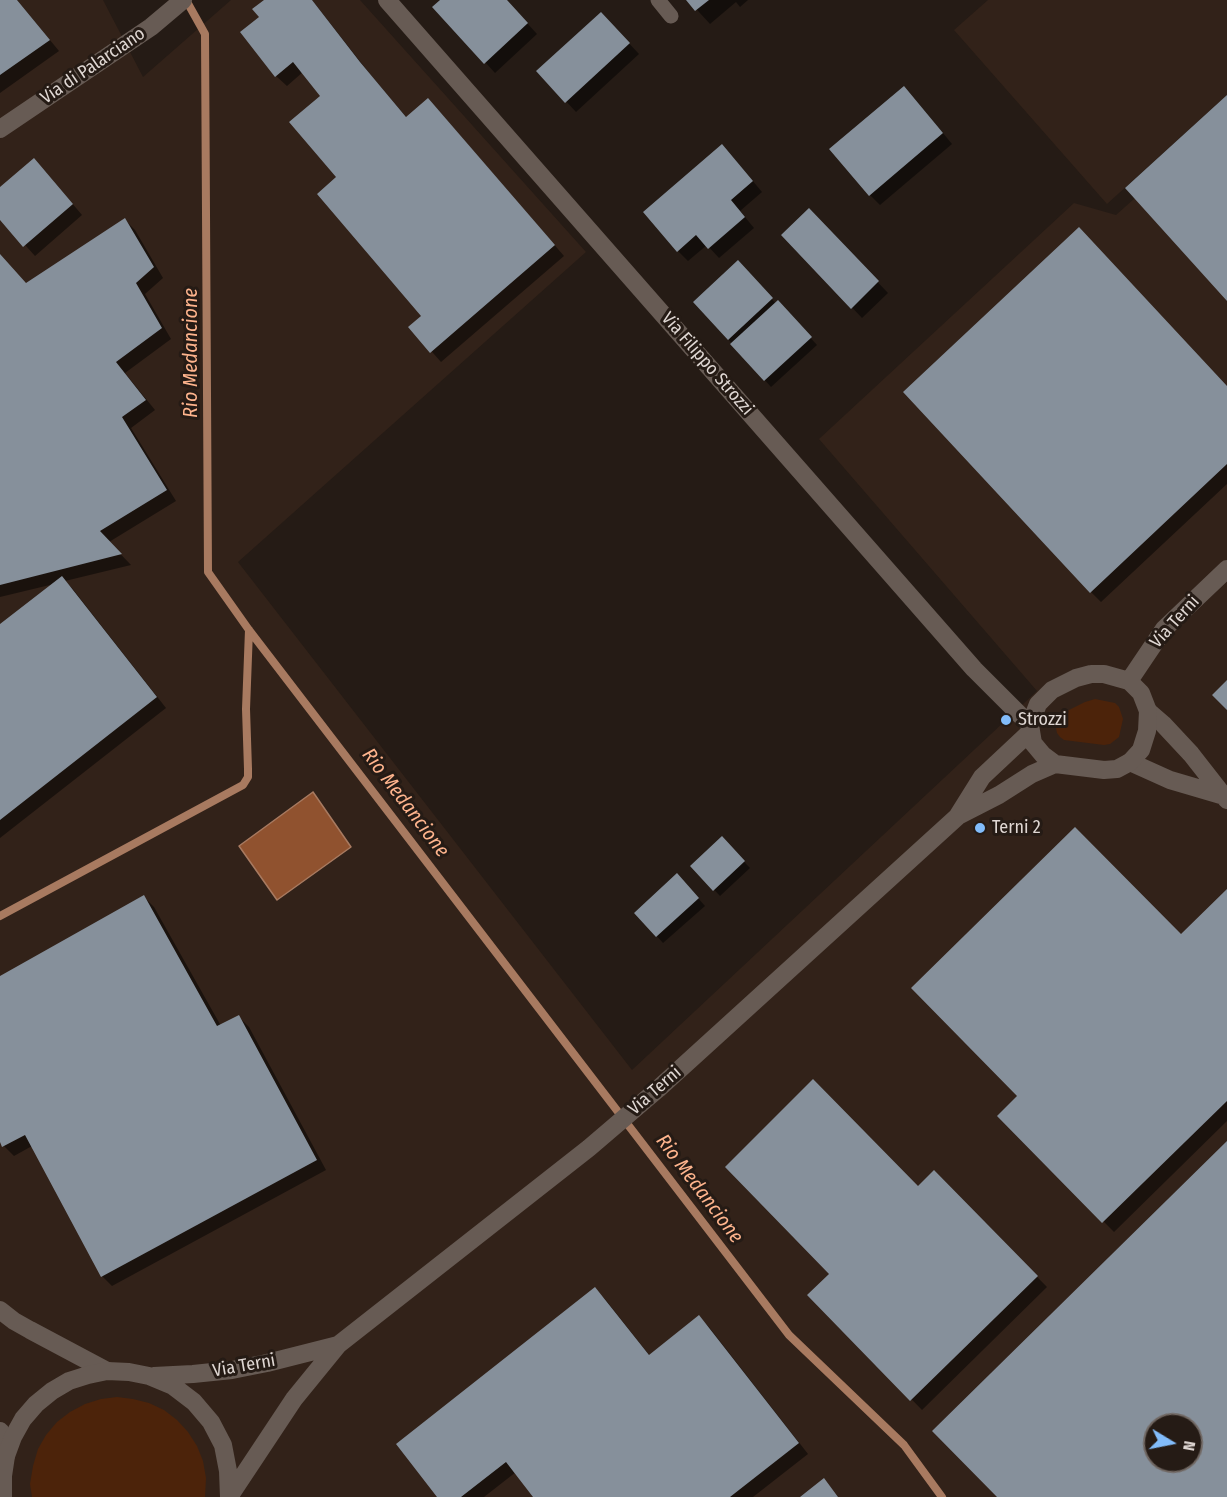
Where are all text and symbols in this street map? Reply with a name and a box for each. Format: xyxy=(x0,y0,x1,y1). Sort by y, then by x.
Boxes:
street label: Via di Palarciano xyxy=(37,23,149,109)
water label: Rio Medancione xyxy=(179,288,203,418)
street label: Via Filippo Strozzi xyxy=(656,308,758,420)
street label: Via Terni xyxy=(1146,591,1204,653)
place label: Strozzi xyxy=(1018,709,1067,731)
marker: Strozzi xyxy=(999,713,1013,727)
water label: Rio Medancione xyxy=(356,744,454,862)
place label: Terni 2 xyxy=(992,817,1041,839)
marker: Terni 2 xyxy=(973,821,987,835)
street label: Via Terni xyxy=(624,1062,686,1120)
water label: Rio Medancione xyxy=(650,1130,748,1248)
street label: Via Terni xyxy=(211,1350,277,1382)
north arrow xyxy=(1143,1413,1203,1473)
text: N xyxy=(1179,1439,1199,1452)

